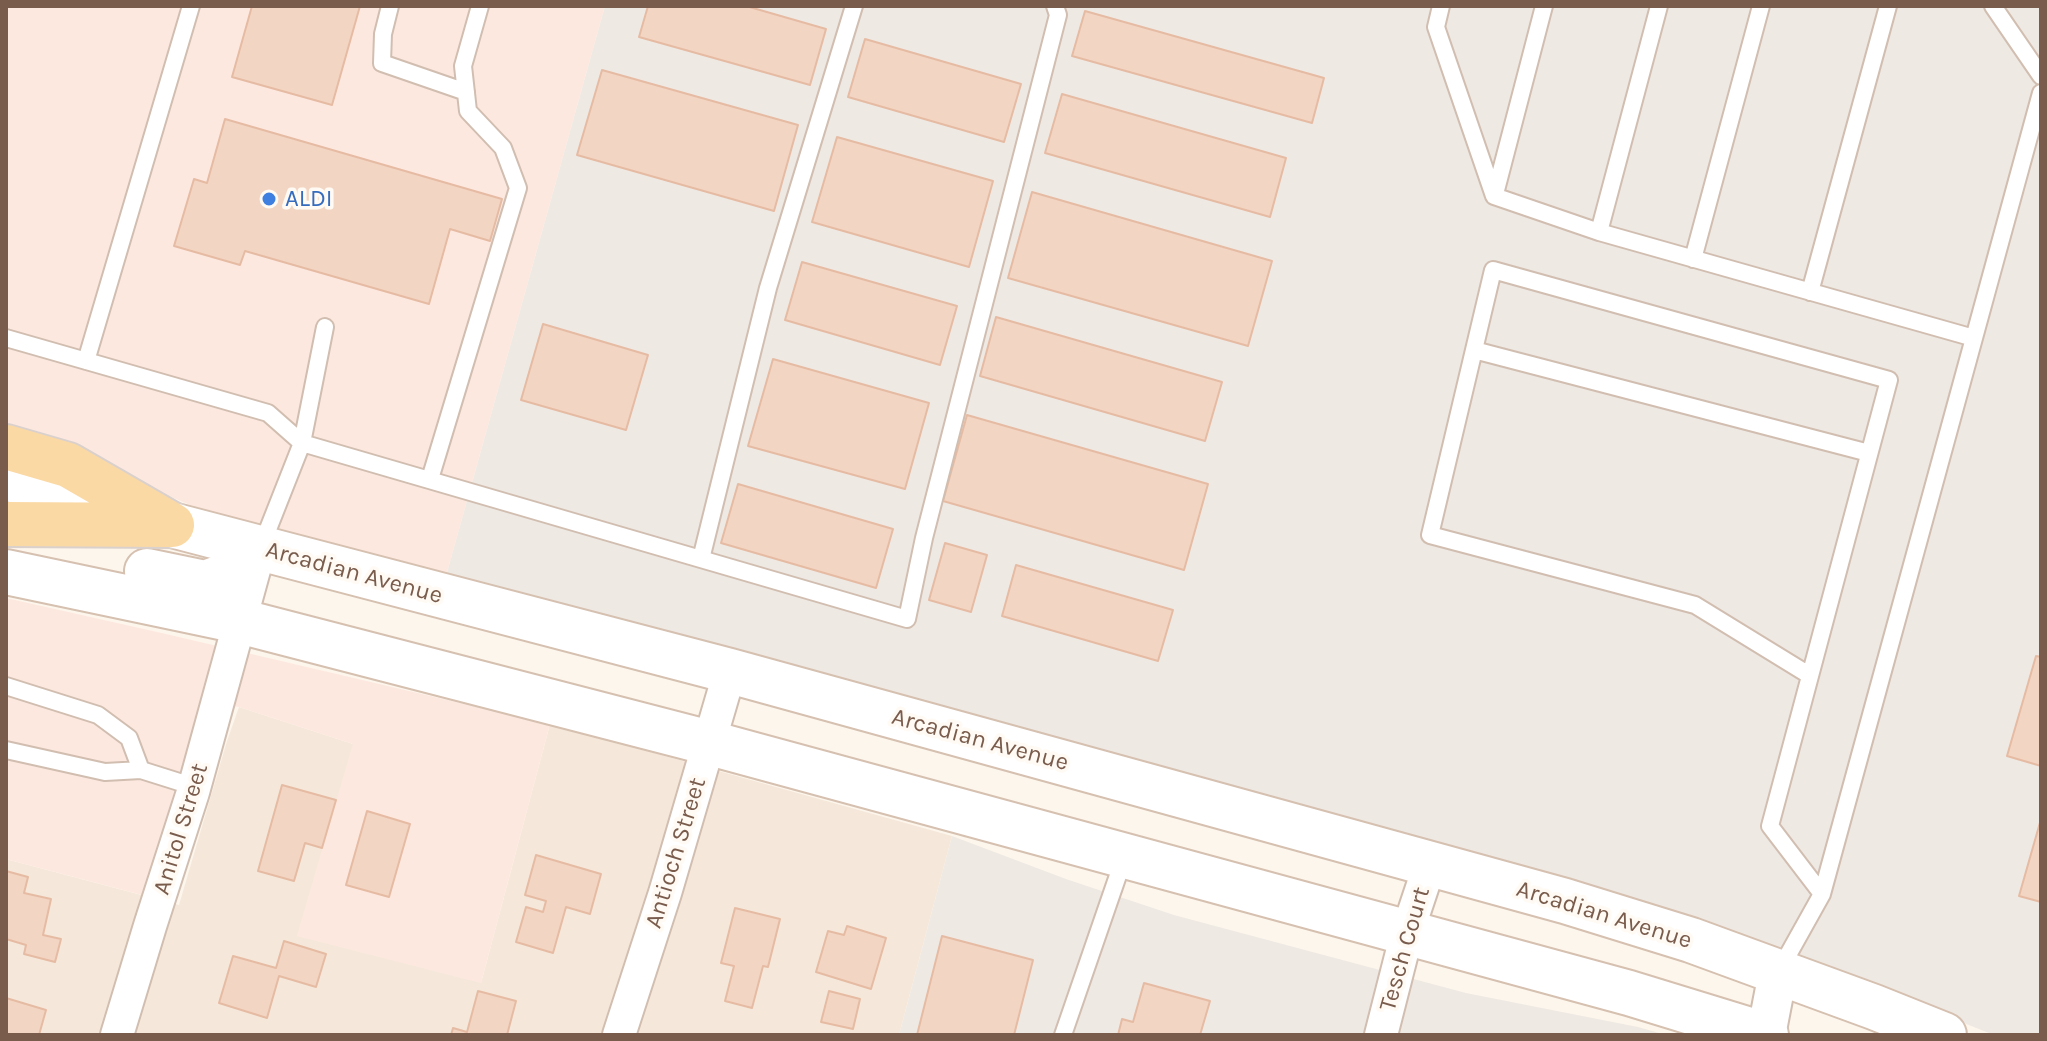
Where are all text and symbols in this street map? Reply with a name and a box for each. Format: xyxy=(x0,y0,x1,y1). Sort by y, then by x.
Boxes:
place label: ALDI xyxy=(285,185,333,213)
marker: ALDI xyxy=(260,190,278,208)
street label: Arcadian Avenue xyxy=(262,536,446,610)
street label: Arcadian Avenue xyxy=(888,703,1072,777)
street label: Anitol Street xyxy=(147,760,215,898)
street label: Antioch Street xyxy=(639,774,713,932)
street label: Arcadian Avenue xyxy=(1513,875,1695,955)
street label: Tesch Court xyxy=(1374,884,1436,1014)

